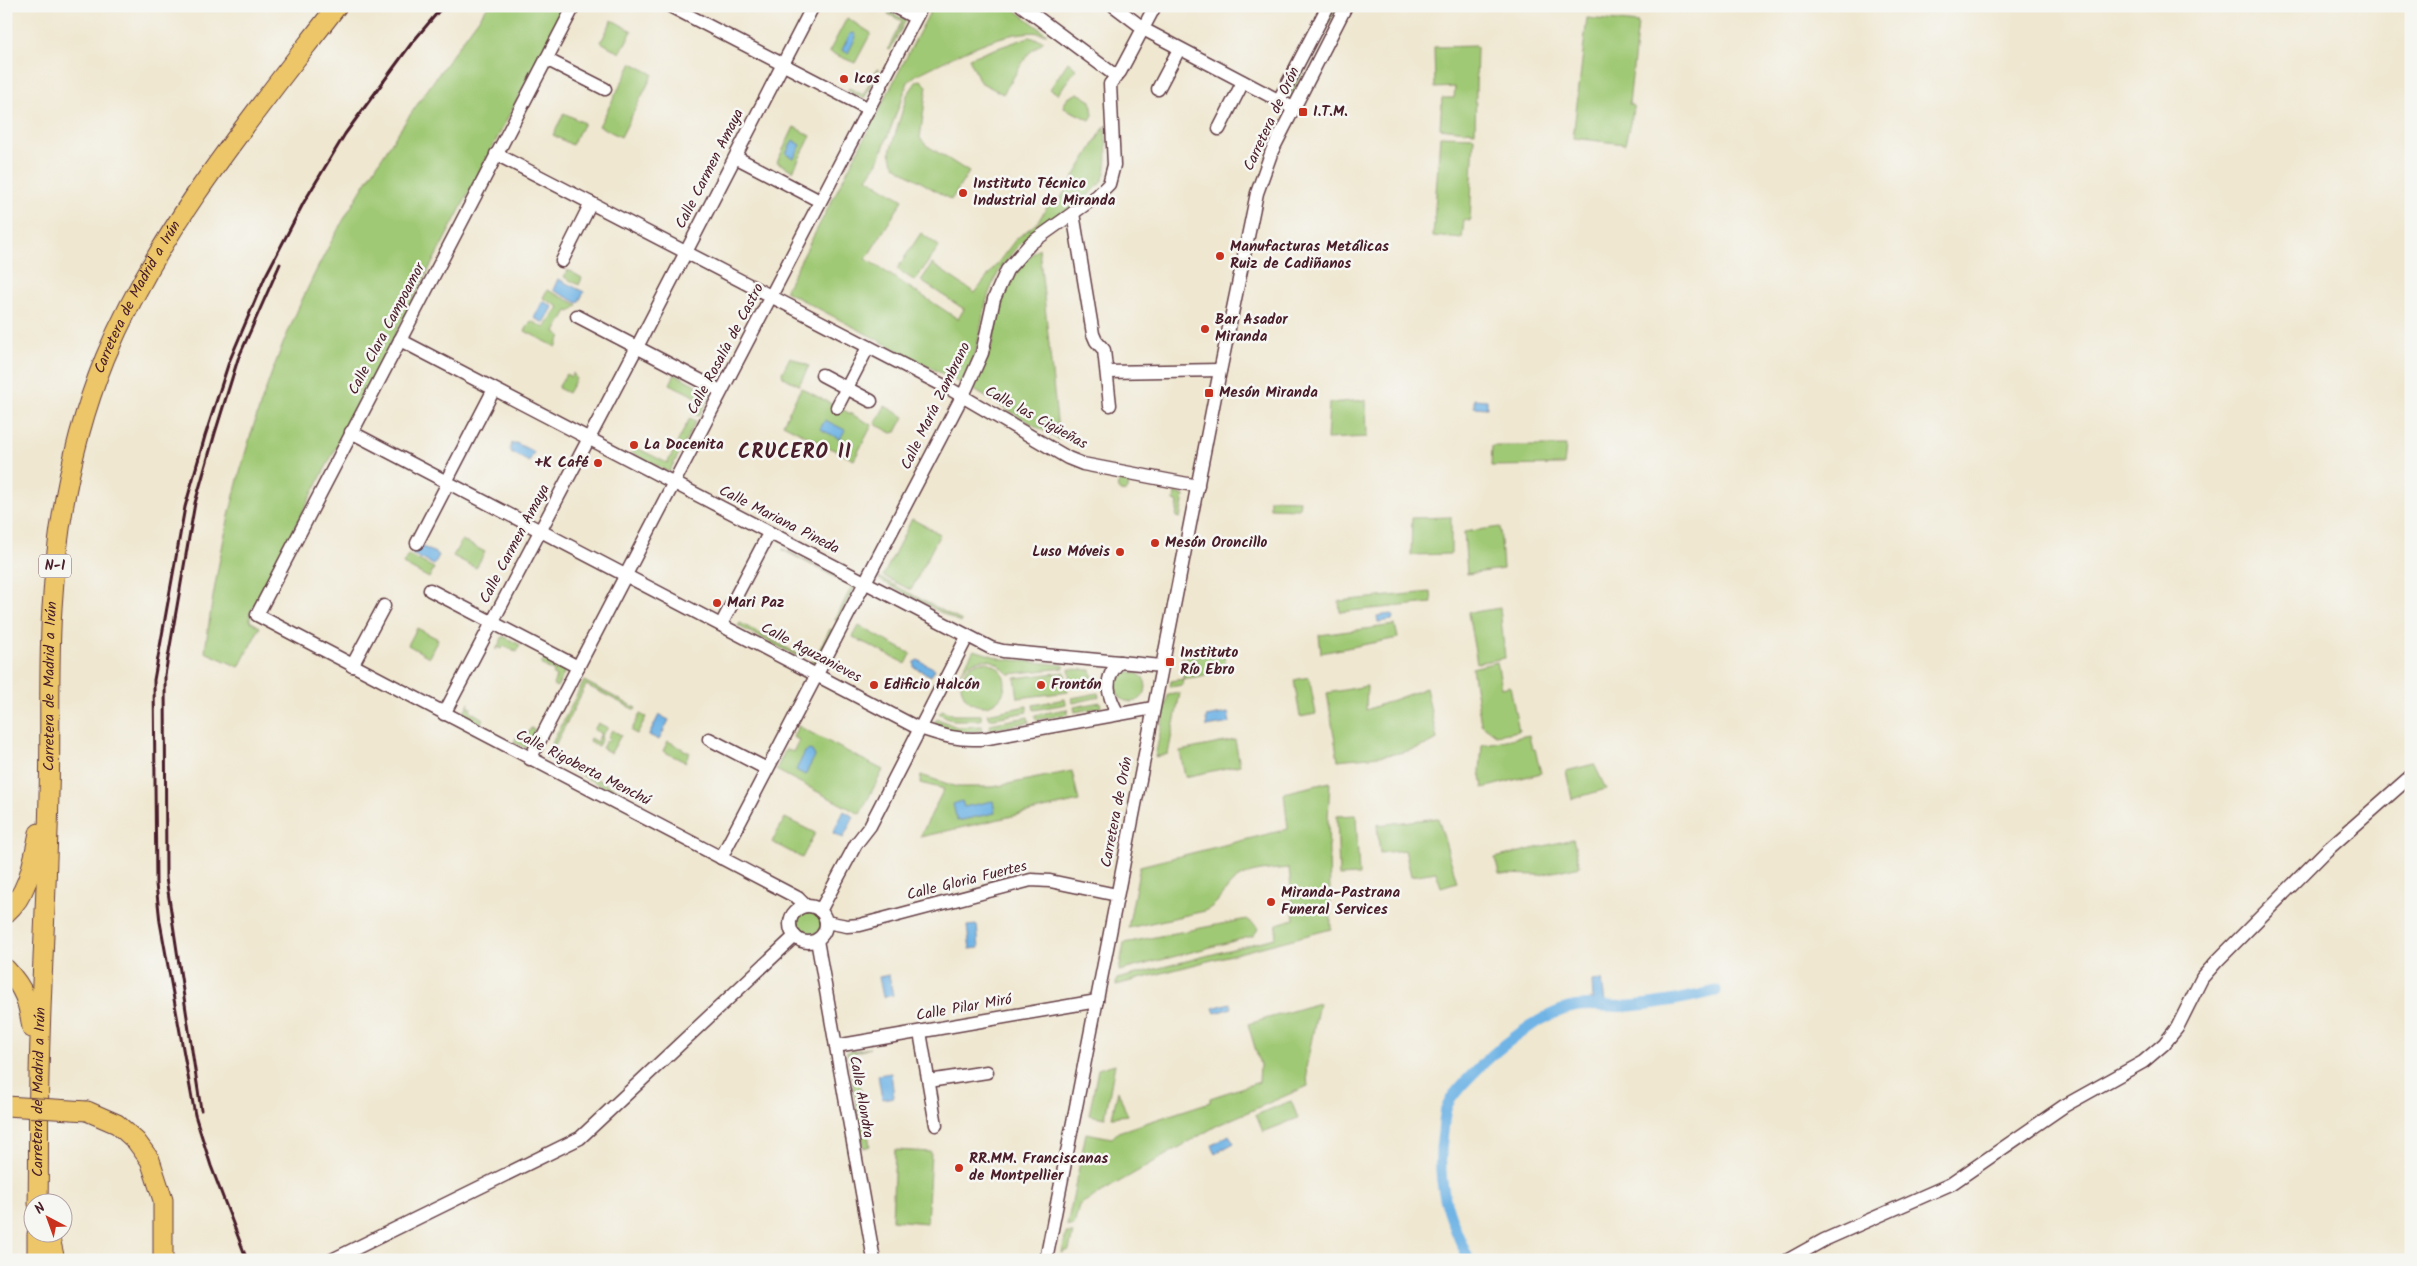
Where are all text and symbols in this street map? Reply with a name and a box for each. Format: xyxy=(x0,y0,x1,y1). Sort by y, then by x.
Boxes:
street label: Carretera de Orón xyxy=(1237,63,1307,175)
place label: Icos xyxy=(854,67,880,91)
marker: Icos xyxy=(838,73,850,85)
place label: I.T.M. xyxy=(1313,100,1348,124)
street label: Calle Carmen Amaya xyxy=(669,105,751,233)
marker: I.T.M. xyxy=(1297,106,1309,118)
place label: Instituto Técnico Industrial de Miranda xyxy=(973,172,1116,213)
marker: Instituto Técnico Industrial de Miranda xyxy=(957,187,969,199)
street label: Carretera de Madrid a Irún xyxy=(88,216,188,377)
place label: Manufacturas Metálicas Ruiz de Cadiñanos xyxy=(1230,235,1389,276)
marker: Manufacturas Metálicas Ruiz de Cadiñanos xyxy=(1214,250,1226,262)
street label: Calle Clara Campoamor xyxy=(342,258,432,399)
street label: Calle Rosalía de Castro xyxy=(681,279,771,419)
place label: Bar Asador Miranda xyxy=(1215,308,1288,349)
marker: Bar Asador Miranda xyxy=(1199,323,1211,335)
street label: Calle María Zambrano xyxy=(895,338,977,474)
street label: Calle las Cigüeñas xyxy=(980,380,1092,456)
place label: Mesón Miranda xyxy=(1219,381,1318,405)
marker: Mesón Miranda xyxy=(1203,387,1215,399)
place label: La Docenita xyxy=(644,433,724,457)
district label: CRUCERO II xyxy=(738,437,852,469)
marker: La Docenita xyxy=(628,439,640,451)
place label: +K Café xyxy=(534,451,589,475)
marker: +K Café xyxy=(592,457,604,469)
street label: Calle Mariana Pineda xyxy=(714,479,844,561)
street label: Calle Carmen Amaya xyxy=(473,480,557,608)
place label: Mesón Oroncillo xyxy=(1165,531,1268,555)
marker: Mesón Oroncillo xyxy=(1149,537,1161,549)
place label: Luso Móveis xyxy=(1032,540,1110,564)
marker: Luso Móveis xyxy=(1114,546,1126,558)
road number: N-I xyxy=(39,554,71,578)
place label: Mari Paz xyxy=(727,591,784,615)
marker: Mari Paz xyxy=(711,597,723,609)
street label: Carretera de Madrid a Irún xyxy=(38,601,64,771)
street label: Calle Aguzanieves xyxy=(756,616,866,690)
place label: Instituto Río Ebro xyxy=(1180,641,1238,682)
marker: Instituto Río Ebro xyxy=(1164,656,1176,668)
place label: Edificio Halcón xyxy=(884,673,980,697)
place label: Frontón xyxy=(1051,673,1102,697)
marker: Edificio Halcón xyxy=(868,679,880,691)
marker: Frontón xyxy=(1035,679,1047,691)
street label: Calle Rigoberta Menchú xyxy=(511,723,656,813)
street label: Carretera de Orón xyxy=(1094,755,1140,869)
street label: Calle Gloria Fuertes xyxy=(904,854,1030,908)
place label: Miranda-Pastrana Funeral Services xyxy=(1281,881,1400,922)
marker: Miranda-Pastrana Funeral Services xyxy=(1265,896,1277,908)
street label: Calle Pilar Miró xyxy=(914,988,1015,1028)
street label: Carretera de Madrid a Irún xyxy=(26,1007,53,1177)
street label: Calle Alondra xyxy=(842,1054,880,1140)
place label: RR.MM. Franciscanas de Montpellier xyxy=(969,1147,1108,1188)
marker: RR.MM. Franciscanas de Montpellier xyxy=(953,1162,965,1174)
north arrow xyxy=(22,1194,72,1244)
text: N xyxy=(30,1198,51,1220)

